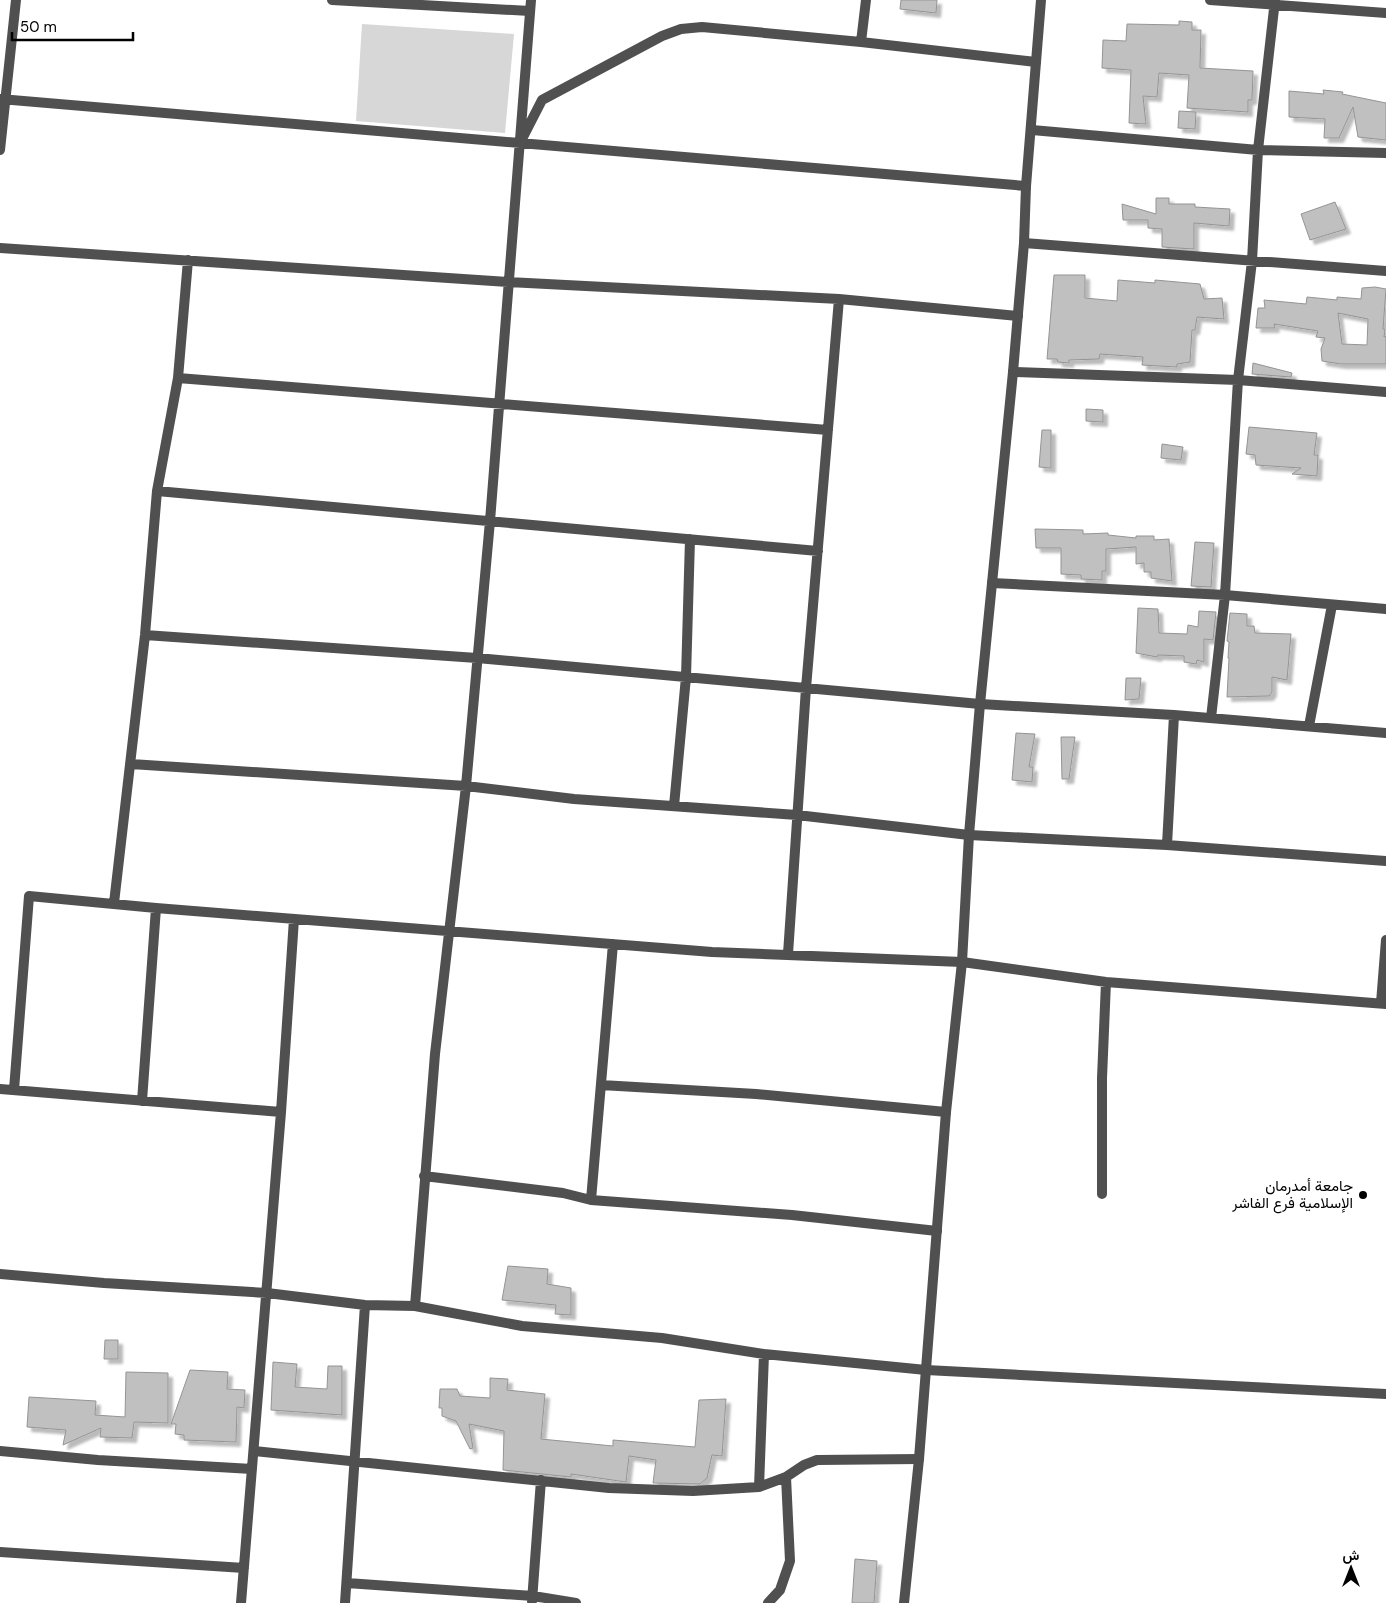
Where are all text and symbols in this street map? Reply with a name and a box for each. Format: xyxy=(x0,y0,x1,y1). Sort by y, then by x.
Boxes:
scale bar xyxy=(12,10,134,42)
text: 50 m xyxy=(20,17,57,37)
place label: جامعة أمدرمان الإسلامية فرع الفاشر xyxy=(1231,1176,1353,1214)
marker: جامعة أمدرمان الإسلامية فرع الفاشر xyxy=(1357,1189,1369,1201)
north arrow xyxy=(1326,1543,1376,1593)
text: ش xyxy=(1343,1546,1360,1564)

